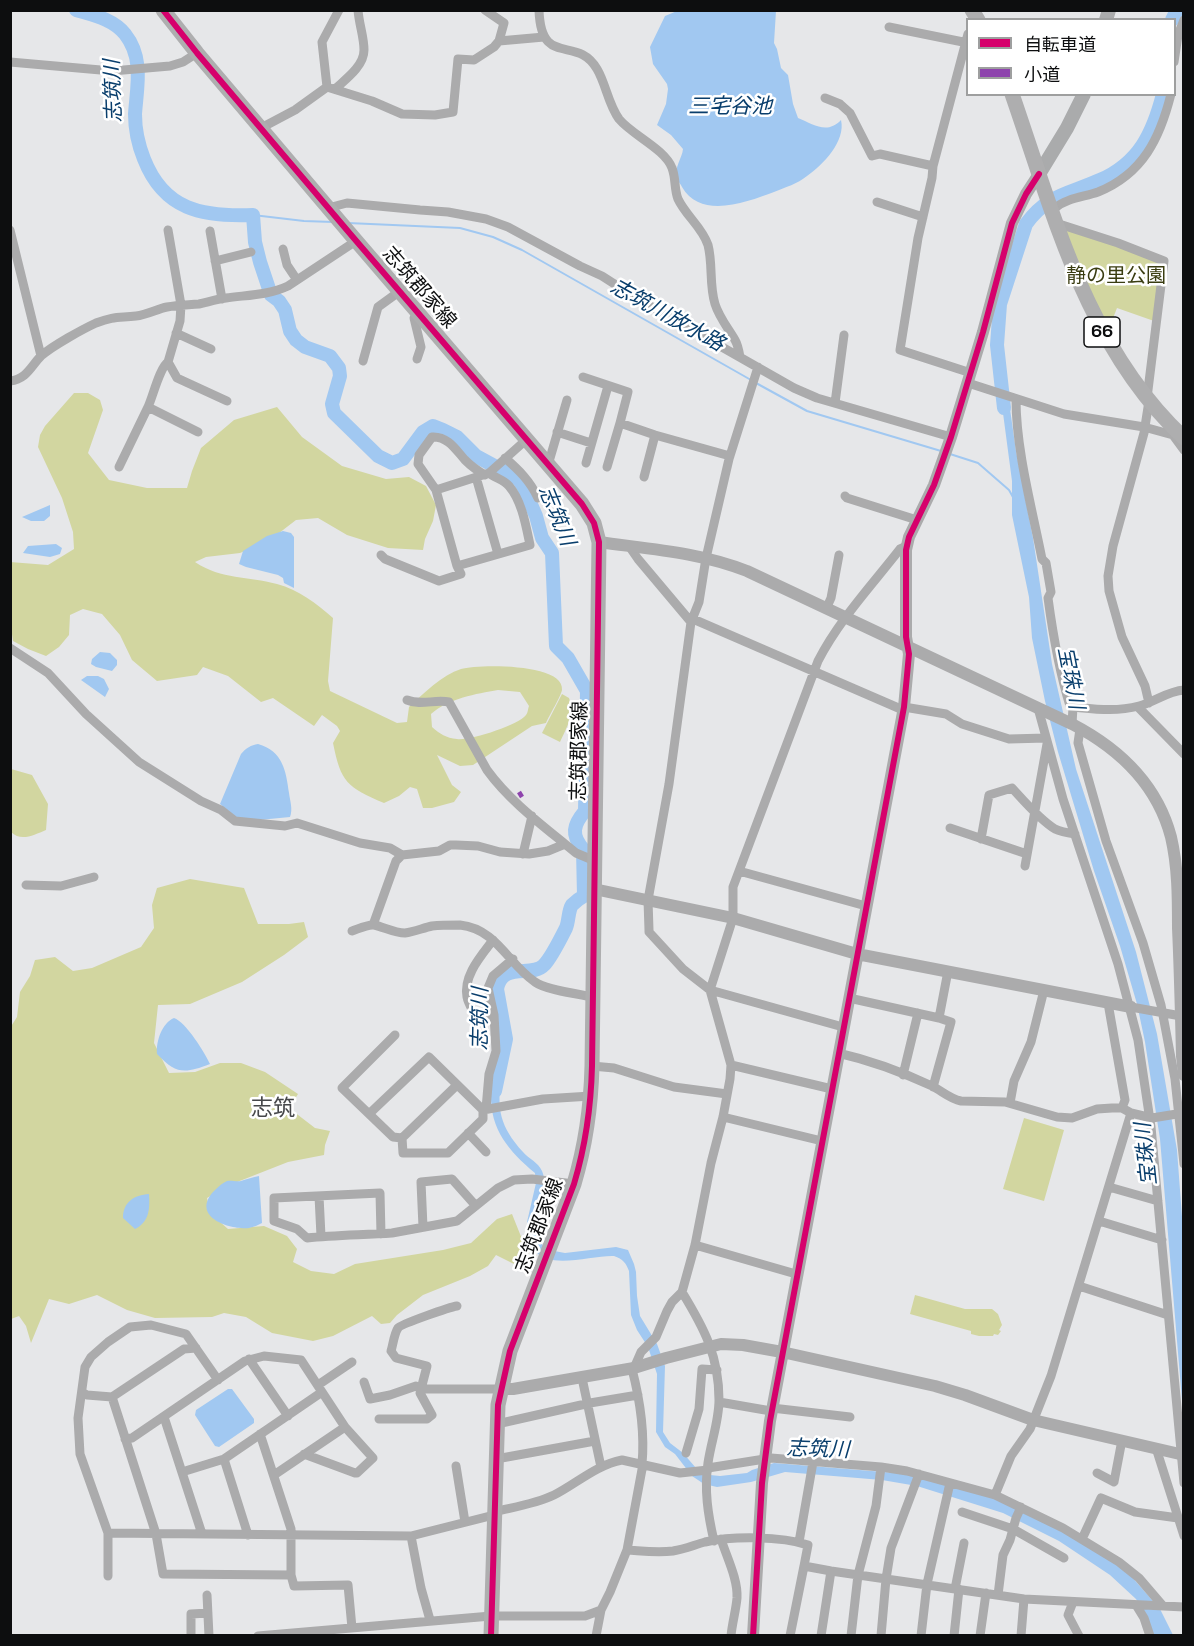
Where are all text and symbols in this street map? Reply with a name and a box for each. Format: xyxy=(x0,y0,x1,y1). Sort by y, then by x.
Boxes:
legend xyxy=(966,18,1176,96)
text: 自転車道 xyxy=(1024,33,1096,56)
water label: 志筑川 xyxy=(100,59,128,123)
text: 小道 xyxy=(1024,63,1060,86)
water label: 三宅谷池 xyxy=(688,94,772,120)
street label: 志筑郡家線 xyxy=(377,242,461,334)
park label: 静の里公園 xyxy=(1066,265,1166,289)
water label: 志筑川放水路 xyxy=(606,274,728,358)
road number: 66 xyxy=(1084,317,1120,347)
water label: 志筑川 xyxy=(533,482,579,550)
water label: 宝珠川 xyxy=(1052,645,1088,711)
street label: 志筑郡家線 xyxy=(567,701,593,801)
water label: 志筑川 xyxy=(468,987,494,1051)
district label: 志筑 xyxy=(251,1096,295,1122)
water label: 宝珠川 xyxy=(1131,1121,1163,1187)
street label: 志筑郡家線 xyxy=(511,1175,569,1277)
water label: 志筑川 xyxy=(786,1436,850,1464)

